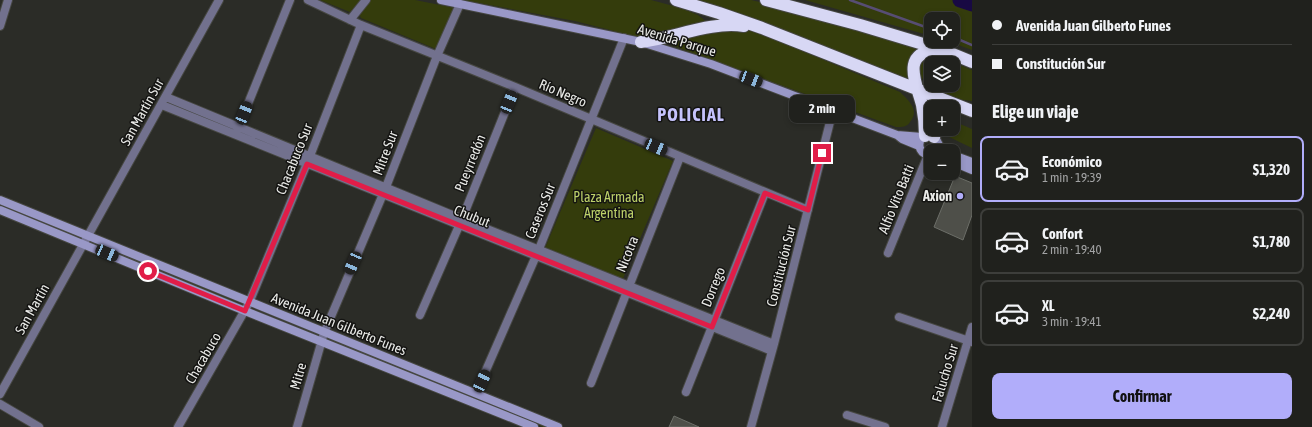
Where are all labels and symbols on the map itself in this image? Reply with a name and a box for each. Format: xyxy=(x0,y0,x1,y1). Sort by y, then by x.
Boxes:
street label: Avenida Parque xyxy=(636,21,718,59)
car xyxy=(738,69,764,89)
street label: San Martín Sur xyxy=(117,75,167,148)
street label: Río Negro xyxy=(537,76,589,110)
car xyxy=(499,89,519,115)
callout: 2 min xyxy=(789,95,855,123)
car xyxy=(234,100,254,126)
district label: POLICIAL xyxy=(657,104,725,125)
street label: Chacabuco Sur xyxy=(273,120,316,197)
street label: Mitre Sur xyxy=(369,128,401,177)
street label: Pueyrredón xyxy=(451,132,489,194)
car xyxy=(643,137,669,157)
route end xyxy=(813,144,831,162)
street label: Alfio Vito Batti xyxy=(875,162,917,236)
street label: Caseros Sur xyxy=(522,180,559,241)
place label: Axion xyxy=(922,188,952,204)
park label: Plaza Armada Argentina xyxy=(573,189,645,221)
marker: Axion xyxy=(955,191,965,201)
street label: Chubut xyxy=(452,202,492,230)
street label: Constitución Sur xyxy=(763,223,799,308)
street label: Nicotra xyxy=(613,234,641,274)
car xyxy=(94,243,120,263)
car xyxy=(343,250,363,276)
route start xyxy=(139,262,157,280)
street label: Dorrego xyxy=(698,265,728,309)
street label: San Martín xyxy=(12,281,52,337)
street label: Avenida Juan Gilberto Funes xyxy=(269,290,409,358)
street label: Chacabuco xyxy=(182,330,224,386)
street label: Falucho Sur xyxy=(929,341,962,404)
street label: Mitre xyxy=(287,361,309,391)
car xyxy=(471,368,493,394)

